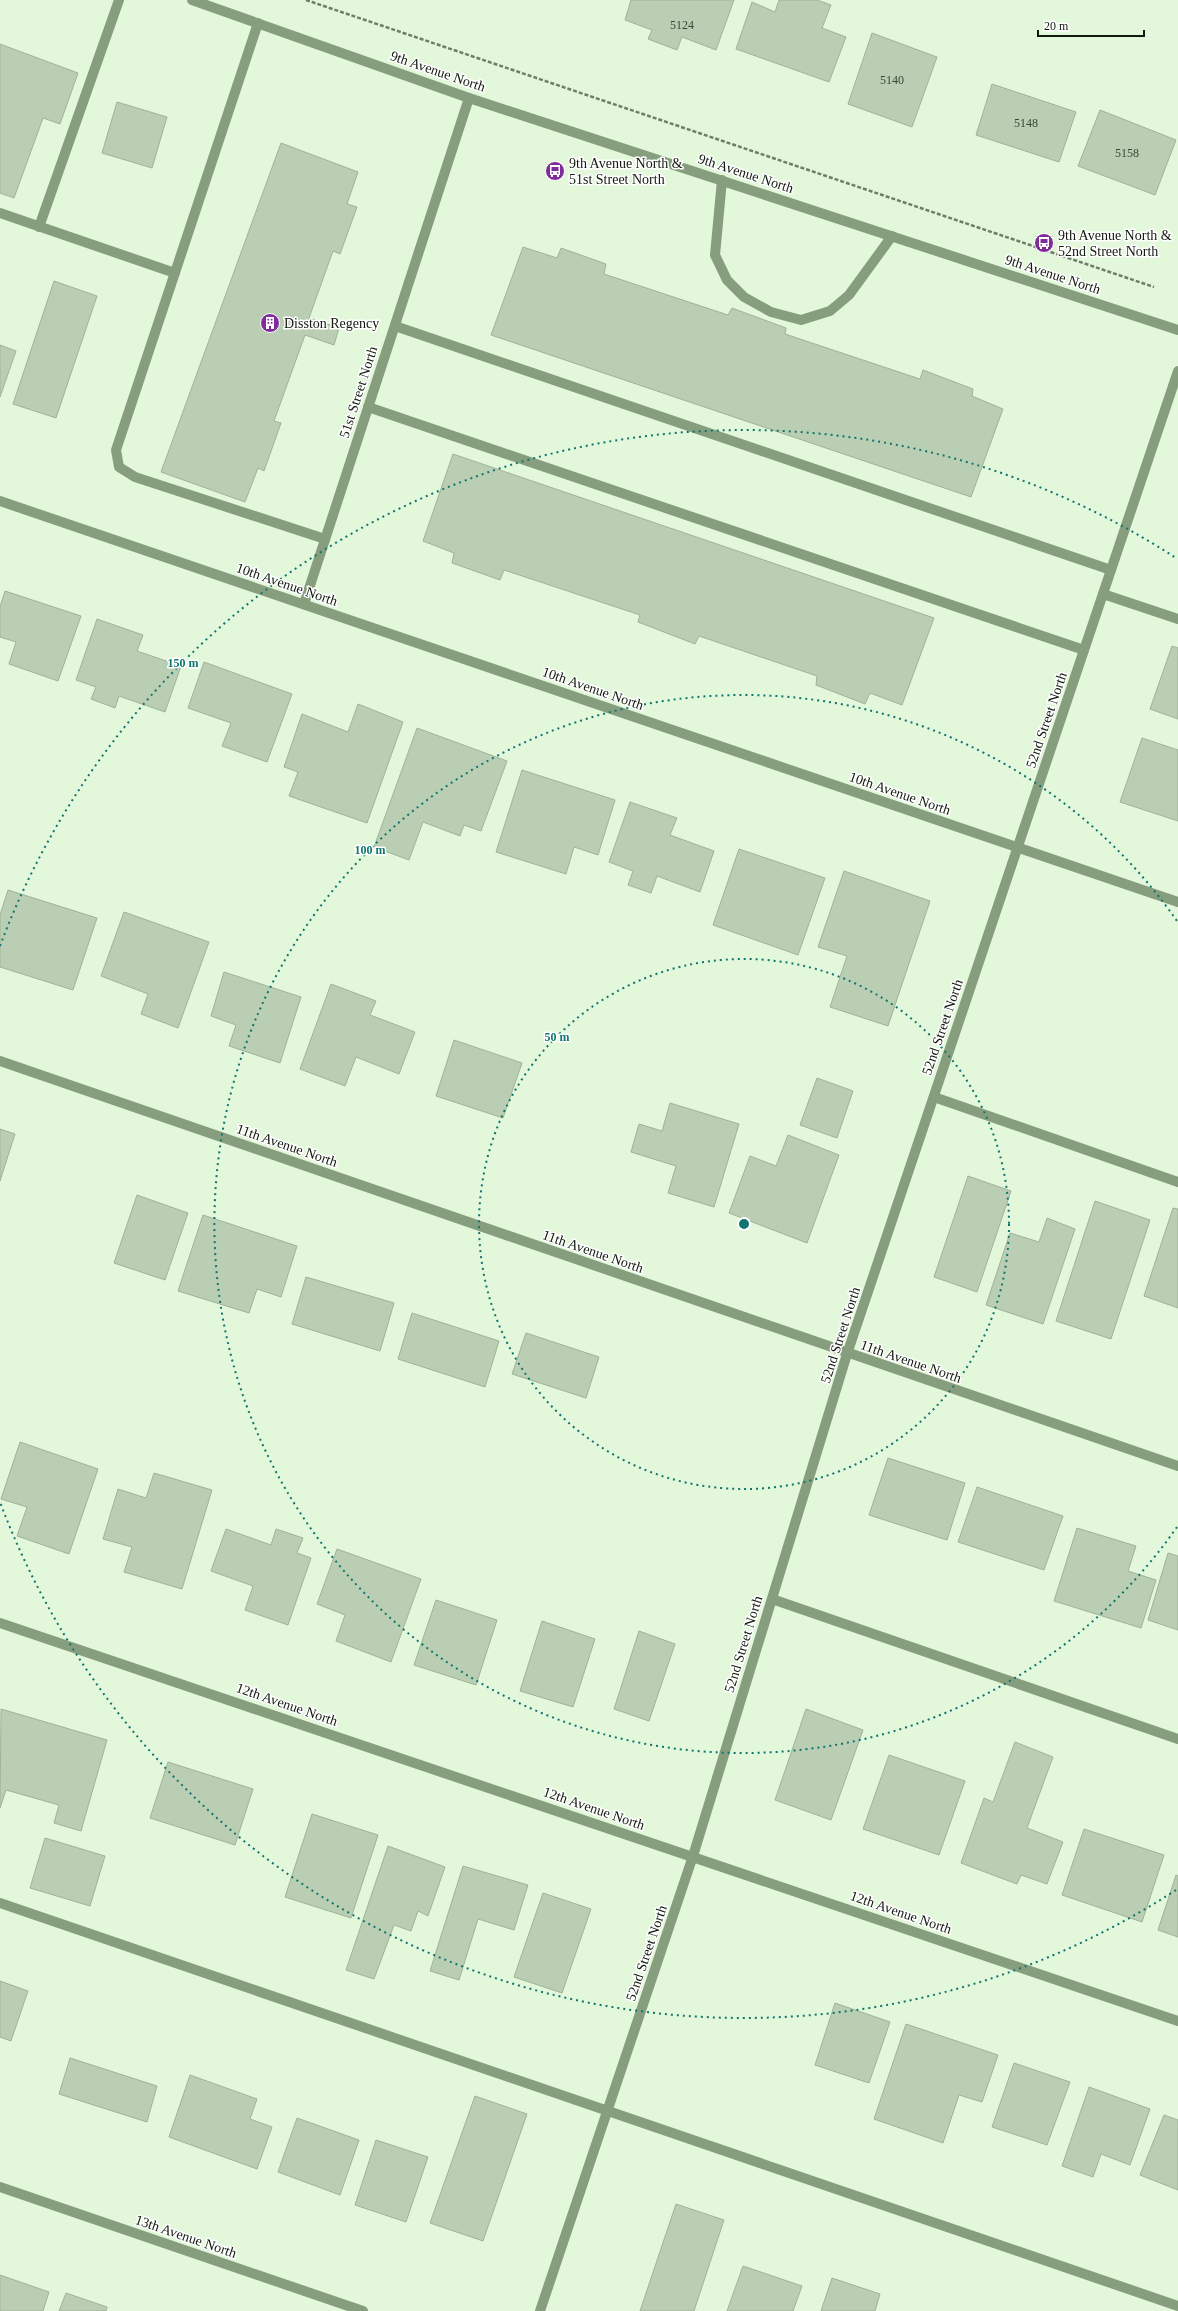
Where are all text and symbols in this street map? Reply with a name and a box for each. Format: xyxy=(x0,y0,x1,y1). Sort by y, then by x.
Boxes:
scale bar xyxy=(1038,12,1144,38)
house number: 5124 xyxy=(670,18,694,32)
text: 20 m xyxy=(1044,19,1069,33)
street label: 9th Avenue North xyxy=(388,48,487,95)
house number: 5140 xyxy=(880,73,904,87)
house number: 5148 xyxy=(1014,116,1038,130)
house number: 5158 xyxy=(1115,146,1139,160)
street label: 9th Avenue North xyxy=(696,151,795,196)
place label: 9th Avenue North & 51st Street North xyxy=(569,156,683,187)
bus stop icon: 9th Avenue North & 51st Street North xyxy=(544,160,566,182)
place label: 9th Avenue North & 52nd Street North xyxy=(1058,228,1172,259)
bus stop icon: 9th Avenue North & 52nd Street North xyxy=(1033,232,1055,254)
street label: 9th Avenue North xyxy=(1003,252,1102,297)
building icon: Disston Regency xyxy=(259,312,281,334)
place label: Disston Regency xyxy=(284,316,379,331)
street label: 51st Street North xyxy=(337,344,380,440)
street label: 10th Avenue North xyxy=(234,560,340,609)
text: 150 m xyxy=(168,656,199,670)
street label: 10th Avenue North xyxy=(540,664,646,713)
street label: 52nd Street North xyxy=(1023,670,1070,770)
street label: 10th Avenue North xyxy=(847,769,953,818)
text: 100 m xyxy=(355,843,386,857)
street label: 52nd Street North xyxy=(919,977,966,1077)
text: 50 m xyxy=(545,1030,570,1044)
street label: 11th Avenue North xyxy=(234,1121,339,1170)
centre of rings xyxy=(737,1217,751,1231)
street label: 11th Avenue North xyxy=(540,1227,645,1276)
street label: 52nd Street North xyxy=(818,1285,863,1385)
street label: 11th Avenue North xyxy=(858,1337,963,1386)
street label: 52nd Street North xyxy=(722,1594,765,1694)
street label: 12th Avenue North xyxy=(234,1680,340,1729)
street label: 12th Avenue North xyxy=(541,1784,647,1833)
street label: 12th Avenue North xyxy=(848,1888,954,1937)
street label: 52nd Street North xyxy=(623,1903,670,2003)
street label: 13th Avenue North xyxy=(133,2212,239,2261)

